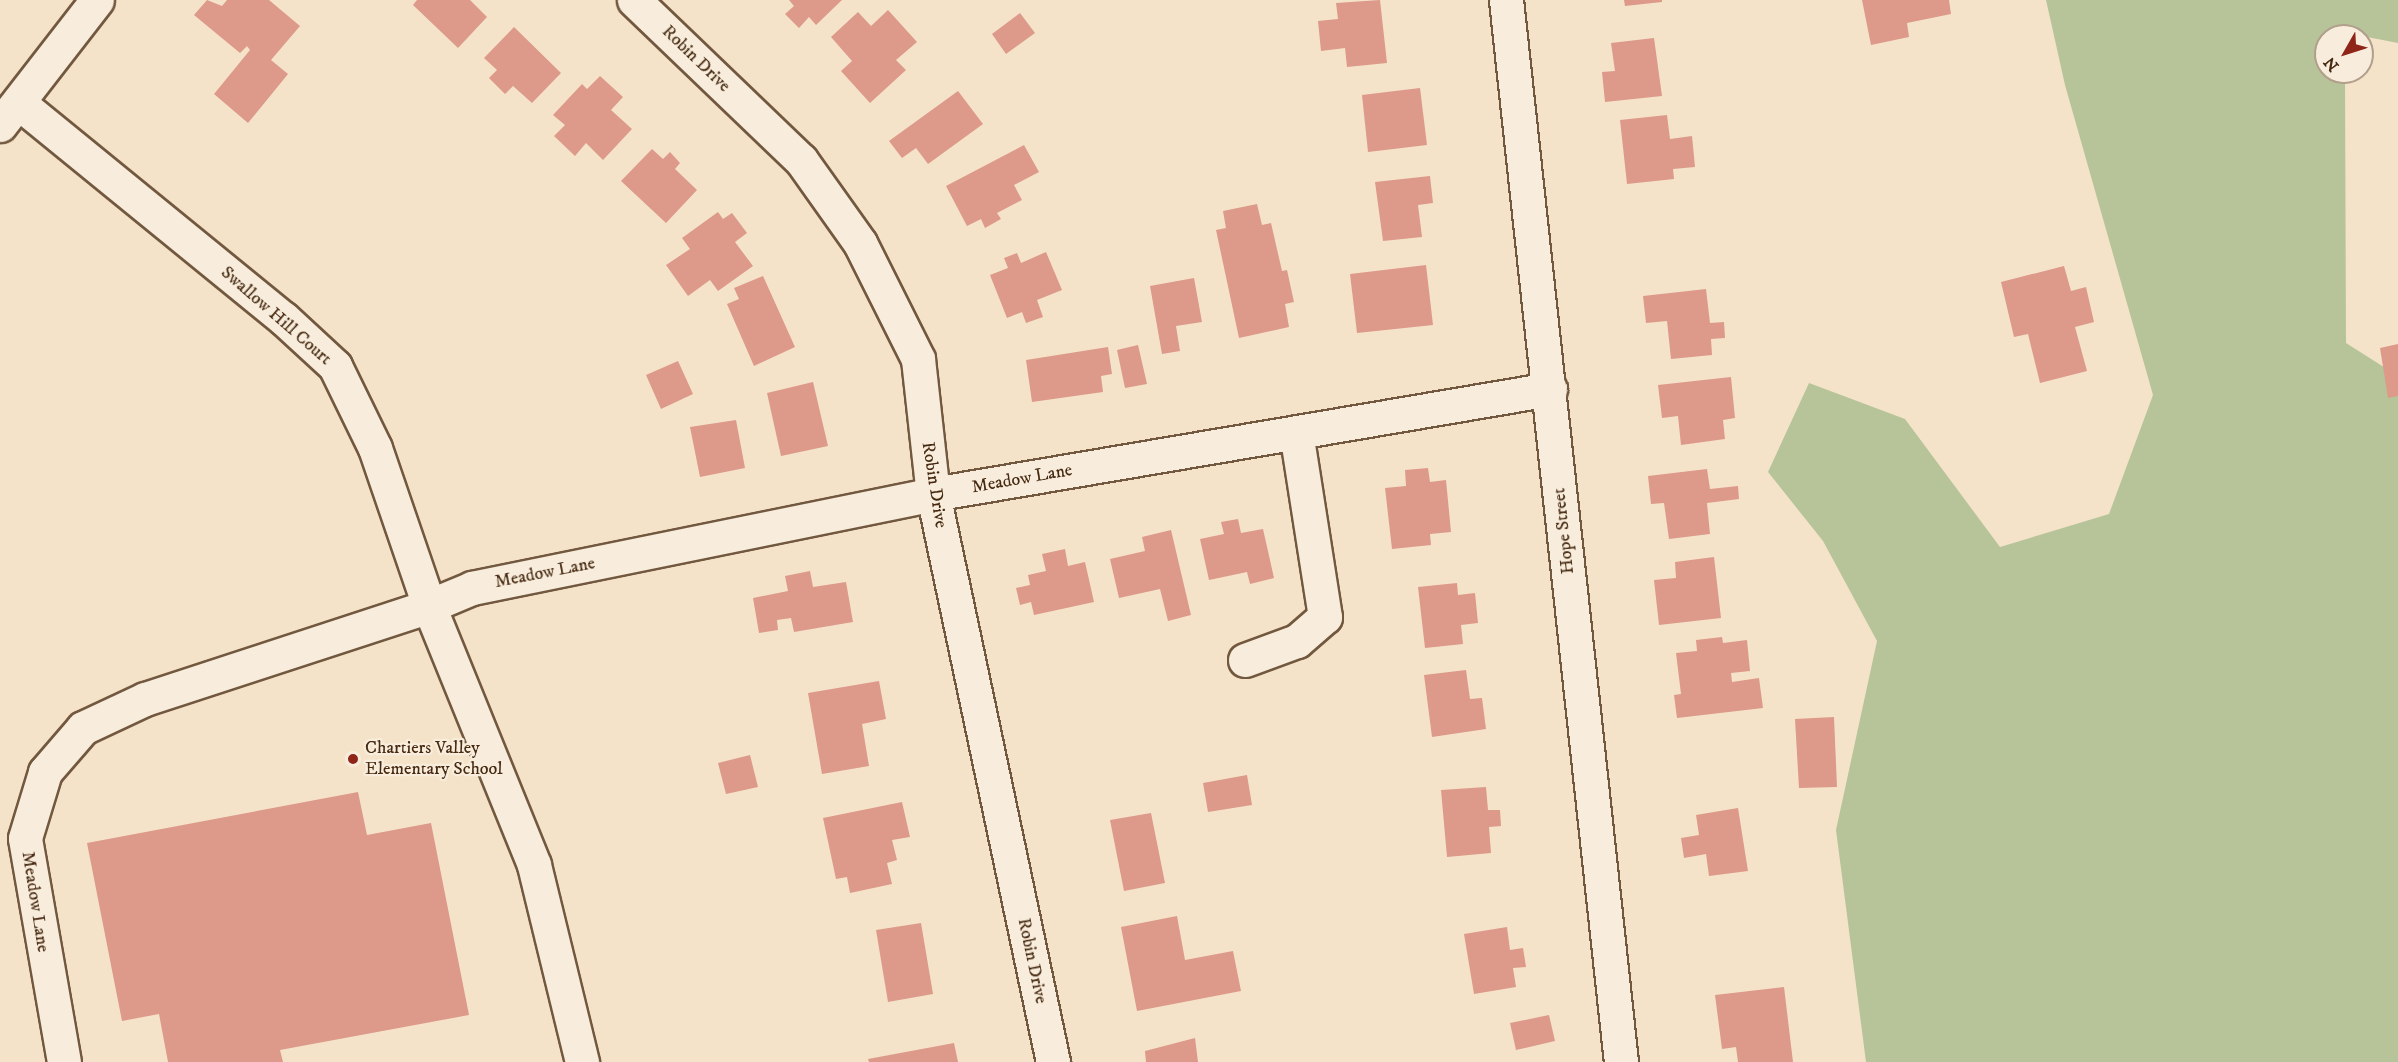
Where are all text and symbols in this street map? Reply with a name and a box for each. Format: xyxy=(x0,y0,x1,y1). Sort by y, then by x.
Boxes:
street label: Robin Drive xyxy=(657,21,735,97)
north arrow xyxy=(2314,24,2374,84)
text: N xyxy=(2320,53,2343,75)
street label: Swallow Hill Court xyxy=(216,262,336,370)
street label: Robin Drive xyxy=(917,440,951,530)
street label: Meadow Lane xyxy=(970,460,1074,498)
street label: Hope Street xyxy=(1549,487,1579,575)
street label: Meadow Lane xyxy=(493,553,597,593)
place label: Chartiers Valley Elementary School xyxy=(365,738,503,780)
marker: Chartiers Valley Elementary School xyxy=(346,752,360,766)
street label: Meadow Lane xyxy=(16,850,54,954)
street label: Robin Drive xyxy=(1012,916,1052,1006)

